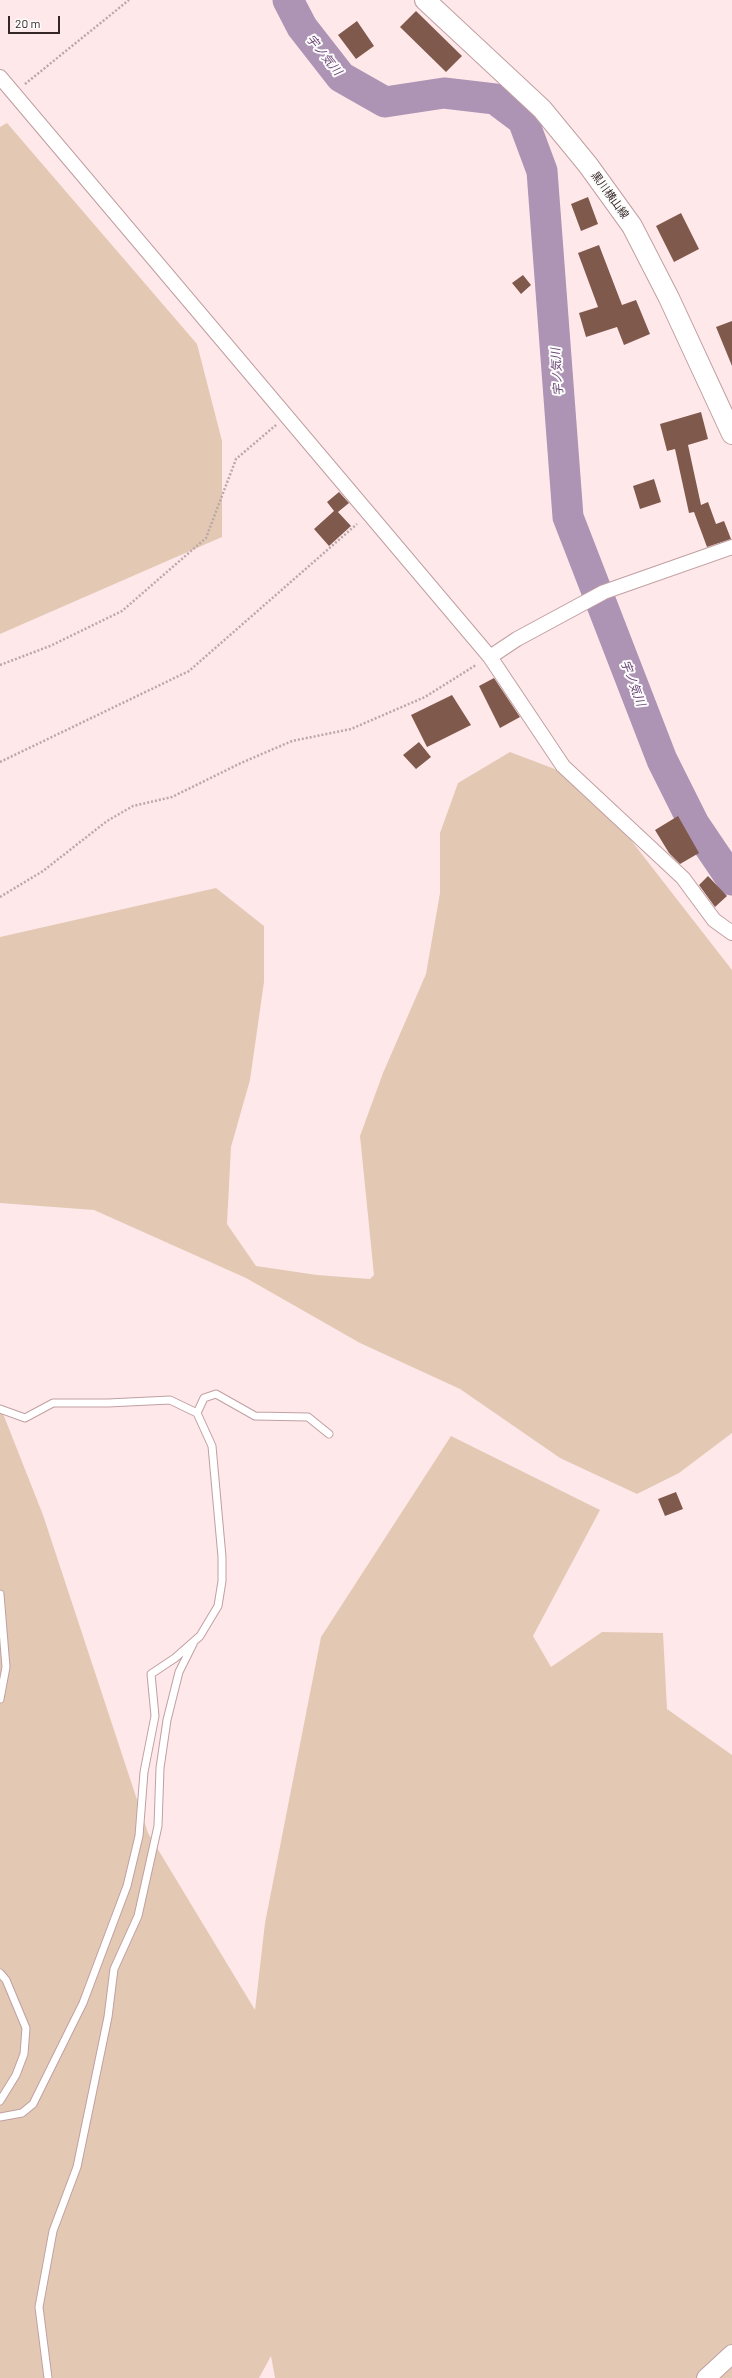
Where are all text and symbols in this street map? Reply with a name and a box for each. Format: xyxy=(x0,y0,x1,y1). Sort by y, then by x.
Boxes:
scale bar xyxy=(10,8,62,34)
text: 20 m xyxy=(15,16,41,30)
water label: 宇ノ気川 xyxy=(303,32,345,78)
street label: 黒川横山線 xyxy=(588,169,632,221)
water label: 宇ノ気川 xyxy=(548,348,566,396)
water label: 宇ノ気川 xyxy=(618,658,648,708)

